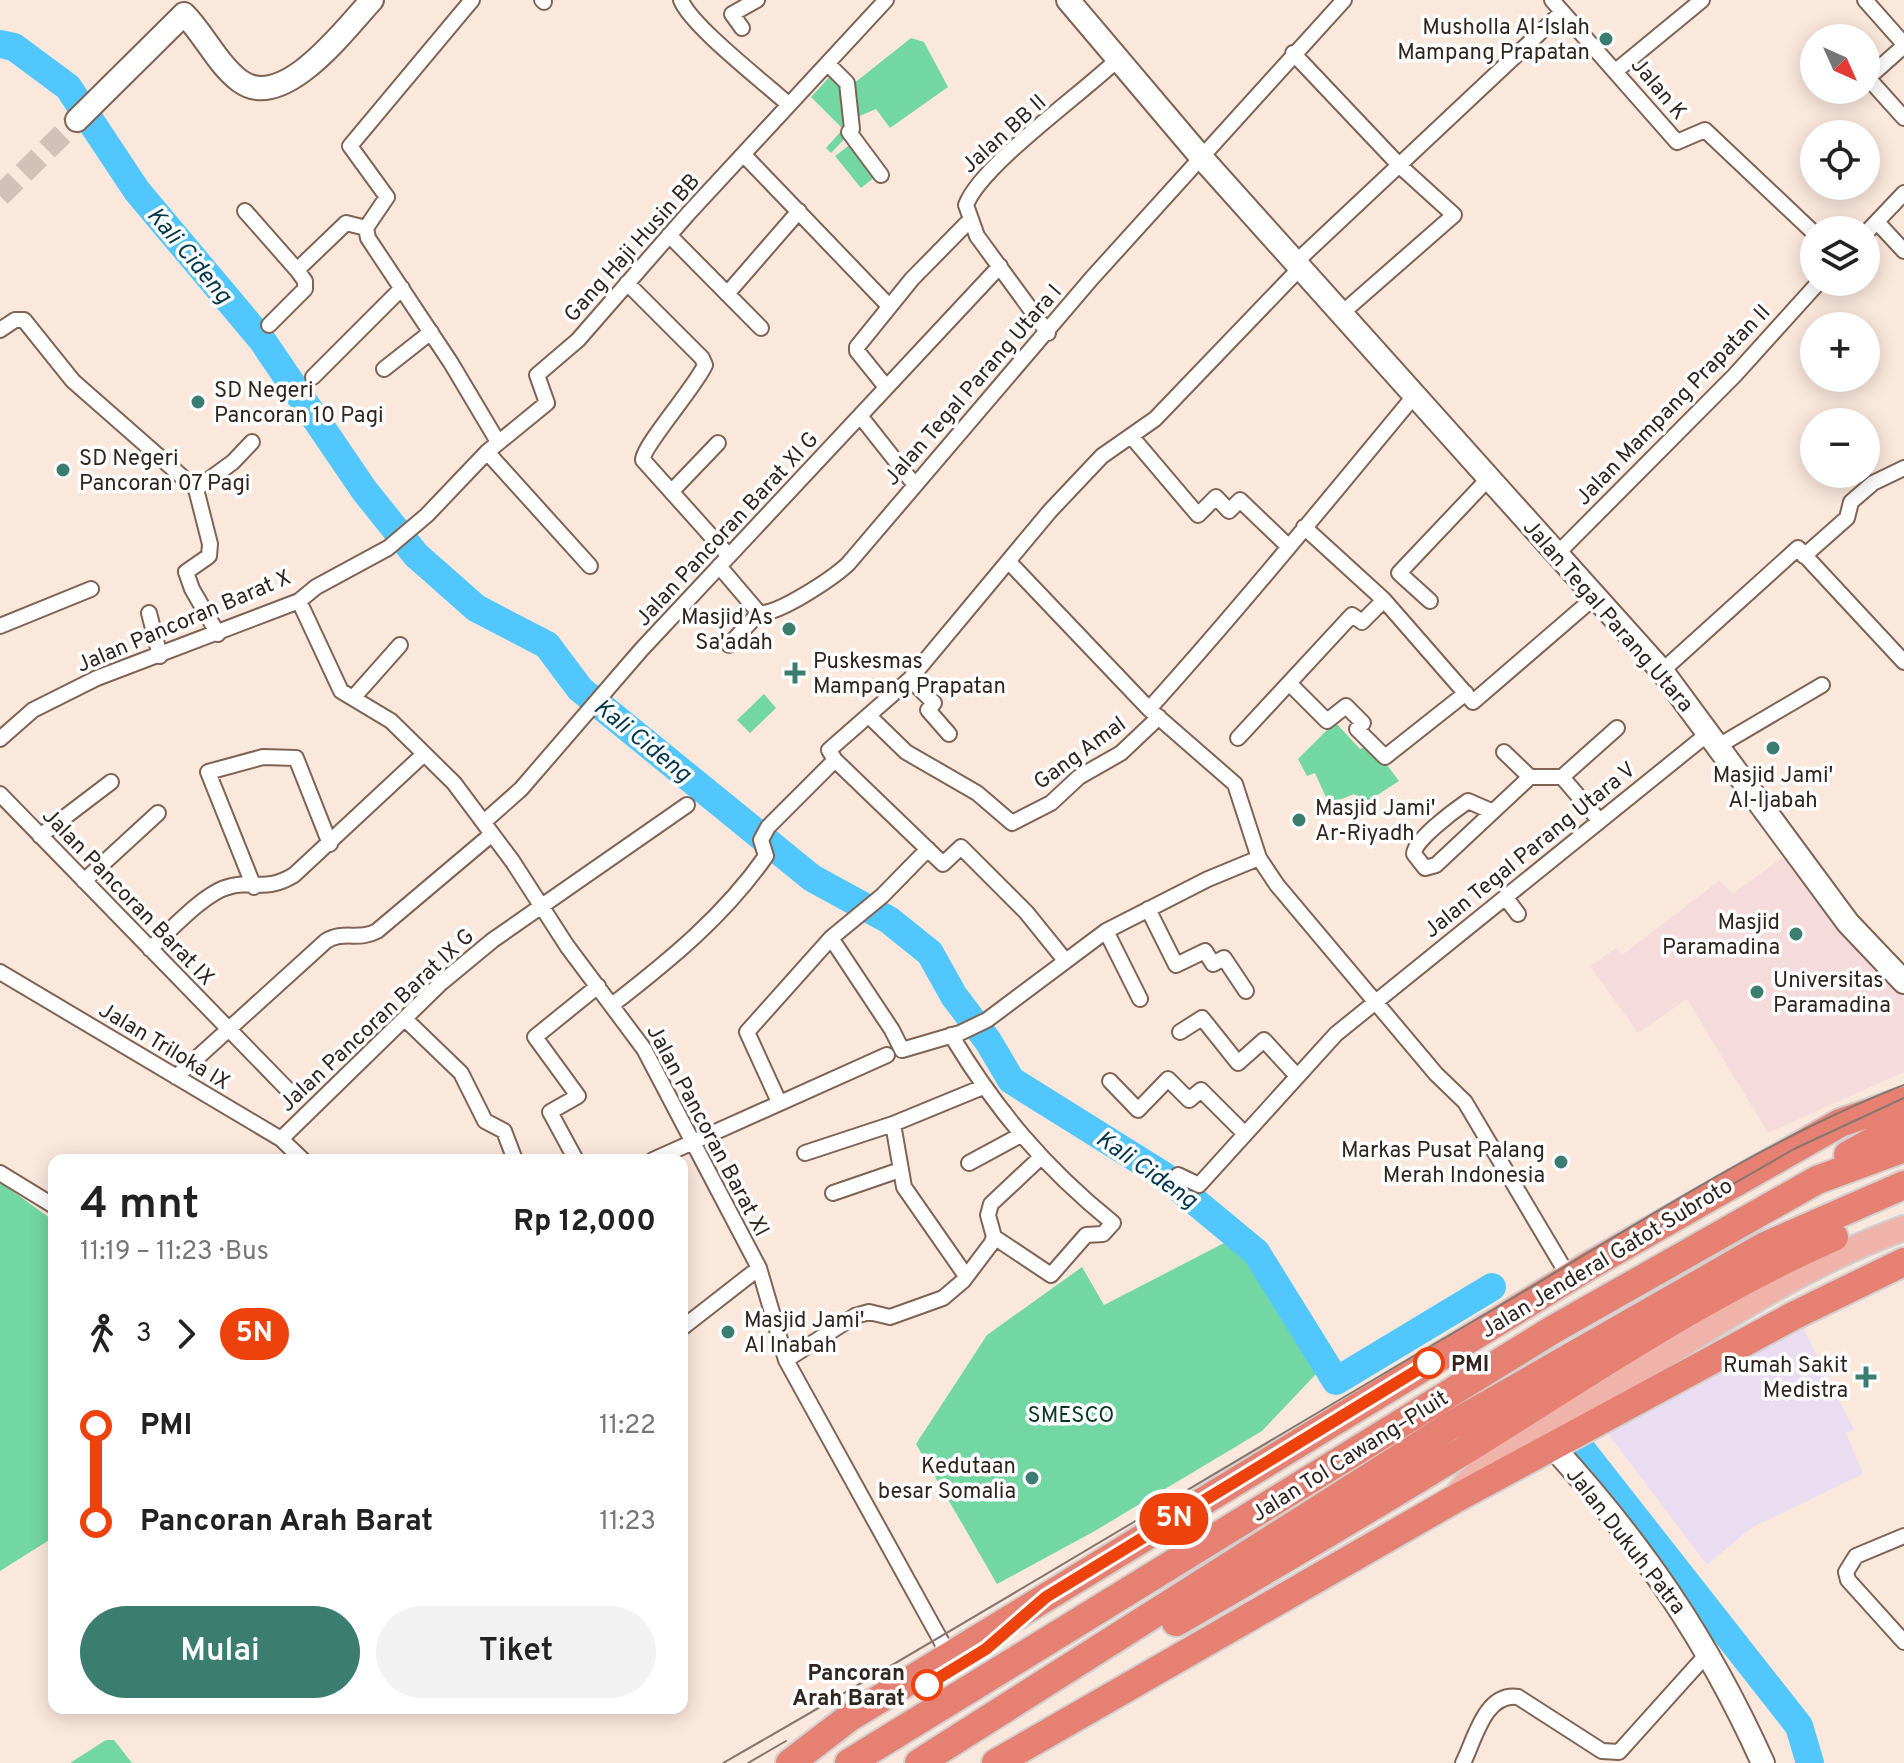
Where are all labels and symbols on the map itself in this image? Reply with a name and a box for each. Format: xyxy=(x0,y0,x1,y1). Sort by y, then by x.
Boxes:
place label: Musholla Al-Islah Mampang Prapatan xyxy=(1397,15,1590,67)
north arrow xyxy=(1800,24,1880,104)
marker: Musholla Al-Islah Mampang Prapatan xyxy=(1597,30,1615,48)
street label: Jalan K xyxy=(1624,53,1692,126)
street label: Jalan BB II xyxy=(957,90,1053,180)
street label: Gang Haji Husin BB xyxy=(559,169,707,329)
water label: Kali Cideng xyxy=(139,202,238,311)
street label: Jalan Tegal Parang Utara I xyxy=(879,280,1069,492)
street label: Jalan Mampang Prapatan II xyxy=(1571,300,1777,512)
place label: SD Negeri Pancoran 10 Pagi xyxy=(214,378,384,430)
marker: SD Negeri Pancoran 10 Pagi xyxy=(189,393,207,411)
street label: Jalan Pancoran Barat XI G xyxy=(631,427,825,633)
place label: SD Negeri Pancoran 07 Pagi xyxy=(79,446,250,498)
marker: SD Negeri Pancoran 07 Pagi xyxy=(54,461,72,479)
street label: Jalan Tegal Parang Utara xyxy=(1516,515,1698,718)
street label: Jalan Pancoran Barat X xyxy=(73,565,295,680)
place label: Masjid As Sa'adah xyxy=(681,605,773,657)
marker: Masjid As Sa'adah xyxy=(780,620,798,638)
place label: Puskesmas Mampang Prapatan xyxy=(813,649,1006,701)
marker: Puskesmas Mampang Prapatan xyxy=(784,662,806,684)
water label: Kali Cideng xyxy=(587,693,697,791)
street label: Gang Amal xyxy=(1029,712,1132,797)
marker: Masjid Jami' Al-Ijabah xyxy=(1764,739,1782,757)
street label: Jalan Tegal Parang Utara V xyxy=(1419,757,1642,945)
place label: Masjid Jami' Al-Ijabah xyxy=(1713,763,1833,815)
place label: Masjid Jami' Ar-Riyadh xyxy=(1315,796,1435,848)
street label: Jalan Pancoran Barat IX xyxy=(35,803,219,992)
marker: Masjid Jami' Ar-Riyadh xyxy=(1290,811,1308,829)
place label: Masjid Paramadina xyxy=(1662,910,1780,962)
street label: Jalan Pancoran Barat IX G xyxy=(275,923,481,1118)
marker: Masjid Paramadina xyxy=(1787,925,1805,943)
place label: Universitas Paramadina xyxy=(1773,968,1891,1020)
marker: Universitas Paramadina xyxy=(1748,983,1766,1001)
street label: Jalan Triloka IX xyxy=(93,997,234,1097)
street label: Jalan Pancoran Barat XI xyxy=(639,1021,774,1242)
water label: Kali Cideng xyxy=(1089,1125,1203,1217)
place label: Markas Pusat Palang Merah Indonesia xyxy=(1341,1138,1545,1190)
marker: Markas Pusat Palang Merah Indonesia xyxy=(1552,1153,1570,1171)
street label: Jalan Jenderal Gatot Subroto xyxy=(1477,1173,1738,1345)
place label: Masjid Jami' Al Inabah xyxy=(744,1308,864,1360)
marker: Masjid Jami' Al Inabah xyxy=(719,1323,737,1341)
marker: PMI xyxy=(1414,1348,1444,1378)
place label: PMI xyxy=(1451,1352,1489,1379)
place label: Rumah Sakit Medistra xyxy=(1723,1353,1848,1405)
marker: Rumah Sakit Medistra xyxy=(1855,1366,1877,1388)
street label: Jalan Tol Cawang–Pluit xyxy=(1247,1386,1454,1529)
park label: SMESCO xyxy=(1028,1403,1114,1430)
place label: Kedutaan besar Somalia xyxy=(878,1454,1016,1506)
street label: Jalan Dukuh Patra xyxy=(1559,1463,1691,1620)
marker: Kedutaan besar Somalia xyxy=(1023,1469,1041,1487)
line badge: 5N xyxy=(1138,1493,1210,1545)
place label: Pancoran Arah Barat xyxy=(792,1661,905,1713)
marker: Pancoran Arah Barat xyxy=(912,1670,942,1700)

